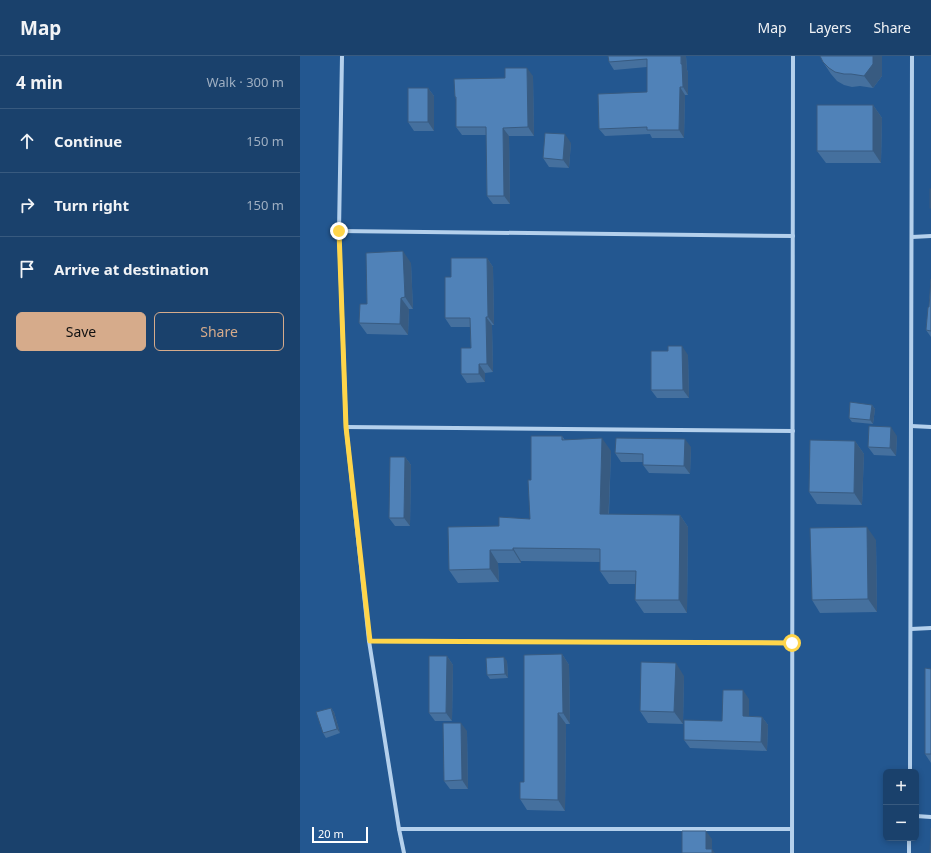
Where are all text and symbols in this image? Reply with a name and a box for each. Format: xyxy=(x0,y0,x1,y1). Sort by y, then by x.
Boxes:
text: Map xyxy=(20,15,61,41)
text: Map xyxy=(758,18,787,37)
text: Layers xyxy=(809,18,851,37)
text: Share xyxy=(873,18,911,37)
text: 4 min xyxy=(16,71,63,94)
text: Walk · 300 m xyxy=(206,73,284,91)
icon: ahead xyxy=(16,130,38,152)
text: Continue xyxy=(54,131,122,151)
text: 150 m xyxy=(246,132,284,150)
icon: right xyxy=(16,194,38,216)
text: Turn right xyxy=(54,195,129,215)
text: 150 m xyxy=(246,196,284,214)
route end xyxy=(330,222,348,240)
icon: arrive xyxy=(16,258,38,280)
text: Arrive at destination xyxy=(54,259,209,279)
button: Save xyxy=(16,312,146,351)
button: Share xyxy=(154,312,284,351)
route start xyxy=(783,634,801,652)
map controls xyxy=(883,769,919,841)
button: + xyxy=(883,769,919,805)
button: − xyxy=(883,805,919,841)
scale bar xyxy=(312,825,368,844)
text: 20 m xyxy=(318,826,344,841)

